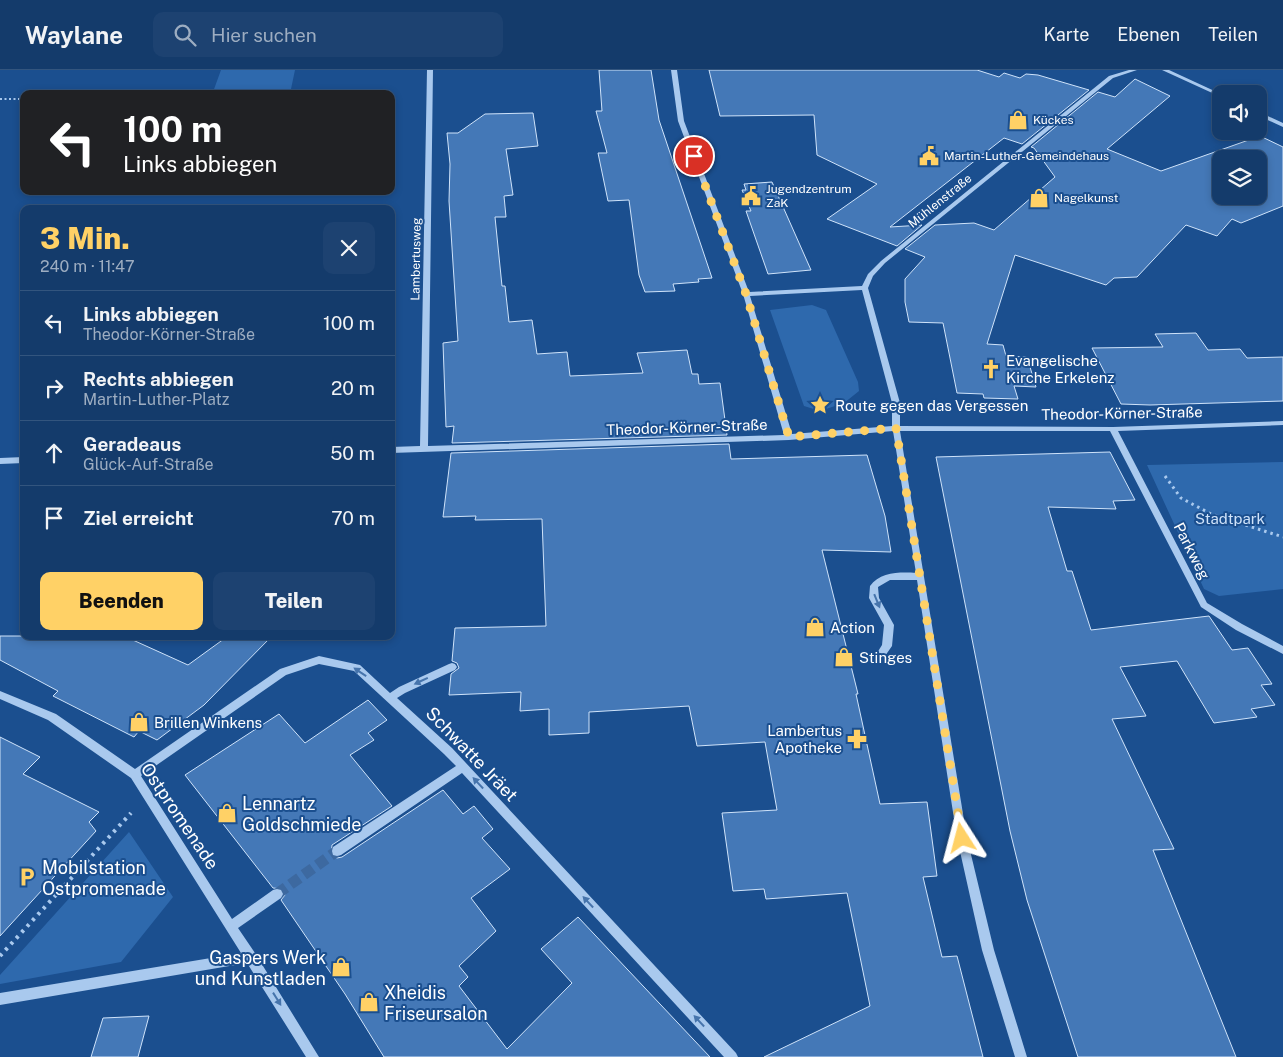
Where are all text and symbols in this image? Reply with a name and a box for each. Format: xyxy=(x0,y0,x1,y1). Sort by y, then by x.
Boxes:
search box xyxy=(153,12,503,57)
text: Waylane xyxy=(25,21,123,49)
icon: search xyxy=(171,21,199,49)
text: Hier suchen xyxy=(211,24,317,46)
text: Karte xyxy=(1044,24,1089,45)
text: Ebenen xyxy=(1117,24,1180,45)
text: Teilen xyxy=(1208,24,1258,45)
map controls xyxy=(1212,85,1267,205)
button: sound xyxy=(1212,85,1267,140)
text: 100 m xyxy=(123,109,222,150)
shop icon: Kückes xyxy=(1007,109,1029,131)
icon: left xyxy=(40,110,105,175)
place label: Kückes xyxy=(1033,113,1074,127)
pin xyxy=(673,135,715,177)
icon: arrive xyxy=(680,142,708,170)
public building icon: Martin-Luther-Gemeindehaus xyxy=(918,145,940,167)
place label: Martin-Luther-Gemeindehaus xyxy=(944,149,1109,163)
button: layers xyxy=(1212,150,1267,205)
text: Links abbiegen xyxy=(123,151,277,177)
street label: Mühlenstraße xyxy=(906,171,975,231)
place label: Jugendzentrum ZaK xyxy=(766,182,852,210)
public building icon: Jugendzentrum ZaK xyxy=(740,185,762,207)
shop icon: Nagelkunst xyxy=(1028,187,1050,209)
place label: Nagelkunst xyxy=(1054,191,1119,205)
street label: Lambertusweg xyxy=(408,217,424,301)
text: 3 Min. xyxy=(40,220,130,256)
button: close xyxy=(323,222,375,274)
text: 240 m · 11:47 xyxy=(40,257,135,276)
text: Links abbiegen xyxy=(83,303,219,325)
icon: left xyxy=(40,309,68,337)
text: 100 m xyxy=(323,312,375,334)
text: Theodor-Körner-Straße xyxy=(83,325,255,344)
place label: Evangelische Kirche Erkelenz xyxy=(1006,352,1115,386)
church icon: Evangelische Kirche Erkelenz xyxy=(980,358,1002,380)
text: Rechts abbiegen xyxy=(83,368,234,390)
icon: right xyxy=(40,374,68,402)
text: 20 m xyxy=(331,377,375,399)
text: Martin-Luther-Platz xyxy=(83,390,229,409)
place icon: Route gegen das Vergessen xyxy=(809,394,831,416)
place label: Route gegen das Vergessen xyxy=(835,397,1028,414)
street label: Theodor-Körner-Straße xyxy=(1041,403,1203,423)
street label: Theodor-Körner-Straße xyxy=(606,416,768,438)
text: Geradeaus xyxy=(83,433,181,455)
icon: ahead xyxy=(40,439,68,467)
text: 50 m xyxy=(330,442,375,464)
text: Glück-Auf-Straße xyxy=(83,455,214,474)
icon: arrive xyxy=(40,504,68,532)
text: Ziel erreicht xyxy=(83,507,194,529)
text: 70 m xyxy=(331,507,375,529)
park label: Stadtpark xyxy=(1195,510,1265,527)
street label: Parkweg xyxy=(1170,520,1214,582)
button: Beenden xyxy=(40,572,203,630)
button: Teilen xyxy=(213,572,375,630)
one-way arrow xyxy=(873,594,881,609)
shop icon: Action xyxy=(804,616,826,638)
place label: Action xyxy=(830,619,875,636)
shop icon: Stinges xyxy=(833,646,855,668)
place label: Stinges xyxy=(859,649,912,666)
one-way arrow xyxy=(353,667,367,677)
one-way arrow xyxy=(413,677,428,686)
street label: Schwatte Jräet xyxy=(422,702,522,806)
shop icon: Brillen Winkens xyxy=(128,711,150,733)
place label: Brillen Winkens xyxy=(154,714,262,731)
place label: Lambertus Apotheke xyxy=(767,722,842,756)
pharmacy icon: Lambertus Apotheke xyxy=(846,728,868,750)
street label: Ostpromenade xyxy=(137,759,223,873)
one-way arrow xyxy=(472,778,484,790)
place label: Lennartz Goldschmiede xyxy=(242,793,361,835)
shop icon: Lennartz Goldschmiede xyxy=(216,802,238,824)
position arrow xyxy=(935,811,987,863)
place label: Mobilstation Ostpromenade xyxy=(42,857,166,899)
parking icon: Mobilstation Ostpromenade xyxy=(16,866,38,888)
one-way arrow xyxy=(582,897,594,909)
place label: Gaspers Werk und Kunstladen xyxy=(195,947,326,989)
shop icon: Gaspers Werk und Kunstladen xyxy=(330,956,352,978)
place label: Xheidis Friseursalon xyxy=(384,982,488,1024)
shop icon: Xheidis Friseursalon xyxy=(358,991,380,1013)
one-way arrow xyxy=(272,992,281,1005)
one-way arrow xyxy=(693,1016,705,1028)

